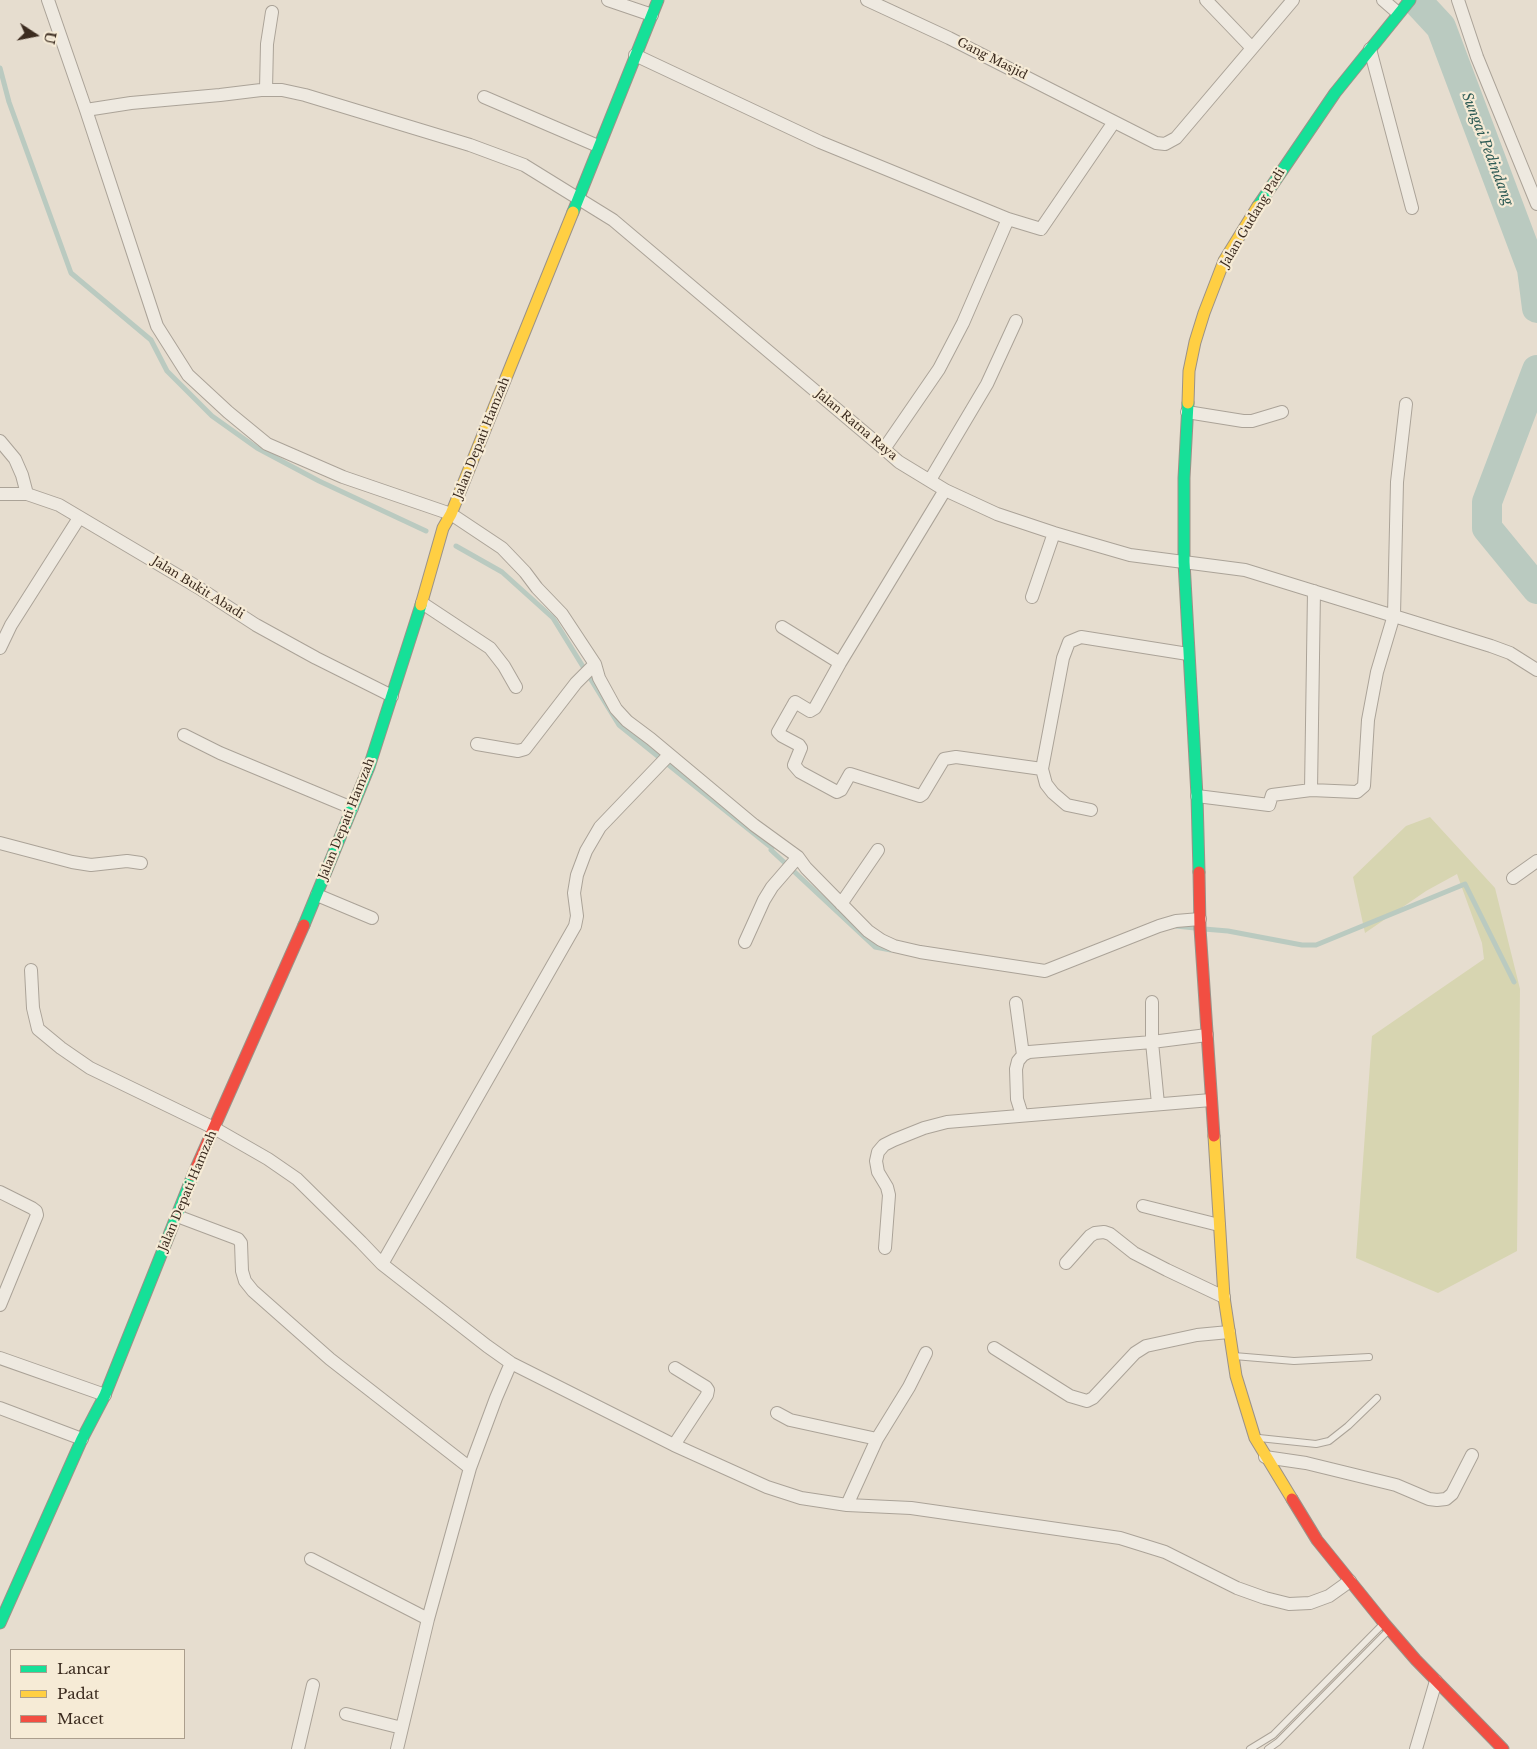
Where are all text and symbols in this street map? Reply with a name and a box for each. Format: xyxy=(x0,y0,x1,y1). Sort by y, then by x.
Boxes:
north arrow xyxy=(10,10,60,60)
text: U xyxy=(40,30,60,46)
street label: Gang Masjid xyxy=(954,35,1030,83)
water label: Sungai Pedindang xyxy=(1458,90,1516,208)
street label: Jalan Gudang Padi xyxy=(1218,166,1288,270)
street label: Jalan Depati Hamzah xyxy=(451,375,513,501)
street label: Jalan Ratna Raya xyxy=(812,387,900,463)
street label: Jalan Bukit Abadi xyxy=(149,554,247,622)
street label: Jalan Depati Hamzah xyxy=(316,756,378,882)
street label: Jalan Depati Hamzah xyxy=(156,1128,220,1254)
legend xyxy=(10,1649,185,1739)
text: Lancar xyxy=(57,1659,110,1678)
text: Padat xyxy=(57,1684,100,1703)
text: Macet xyxy=(57,1709,104,1728)

